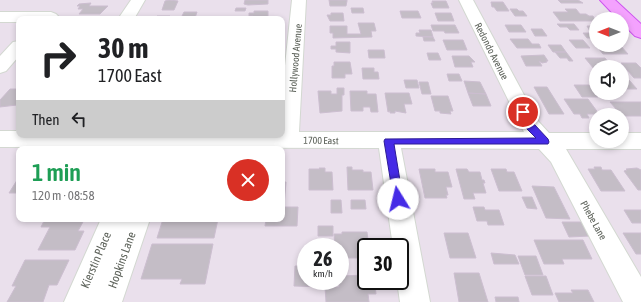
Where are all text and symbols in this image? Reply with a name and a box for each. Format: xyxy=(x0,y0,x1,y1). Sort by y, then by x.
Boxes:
north arrow xyxy=(589,12,629,52)
map controls xyxy=(589,12,629,148)
street label: Redondo Avenue xyxy=(473,21,511,82)
street label: Hollywood Avenue xyxy=(287,23,304,93)
icon: right xyxy=(32,32,84,84)
text: 30 m xyxy=(98,32,148,64)
button: sound xyxy=(589,60,629,100)
text: 1700 East xyxy=(98,65,162,86)
pin xyxy=(506,95,540,129)
icon: arrive xyxy=(512,101,534,123)
icon: left xyxy=(68,108,90,130)
button: layers xyxy=(589,108,629,148)
text: Then xyxy=(32,111,60,128)
street label: 1700 East xyxy=(303,135,339,146)
text: 1 min xyxy=(32,159,81,186)
button: close xyxy=(227,159,269,201)
position arrow xyxy=(377,178,419,220)
text: 120 m · 08:58 xyxy=(32,188,95,203)
street label: Phebe Lane xyxy=(578,199,609,242)
street label: Kierstin Place xyxy=(78,230,114,290)
street label: Hopkins Lane xyxy=(105,230,139,290)
speed limit sign: 30 xyxy=(357,238,409,290)
text: 26 xyxy=(314,247,332,270)
text: km/h xyxy=(313,268,333,279)

